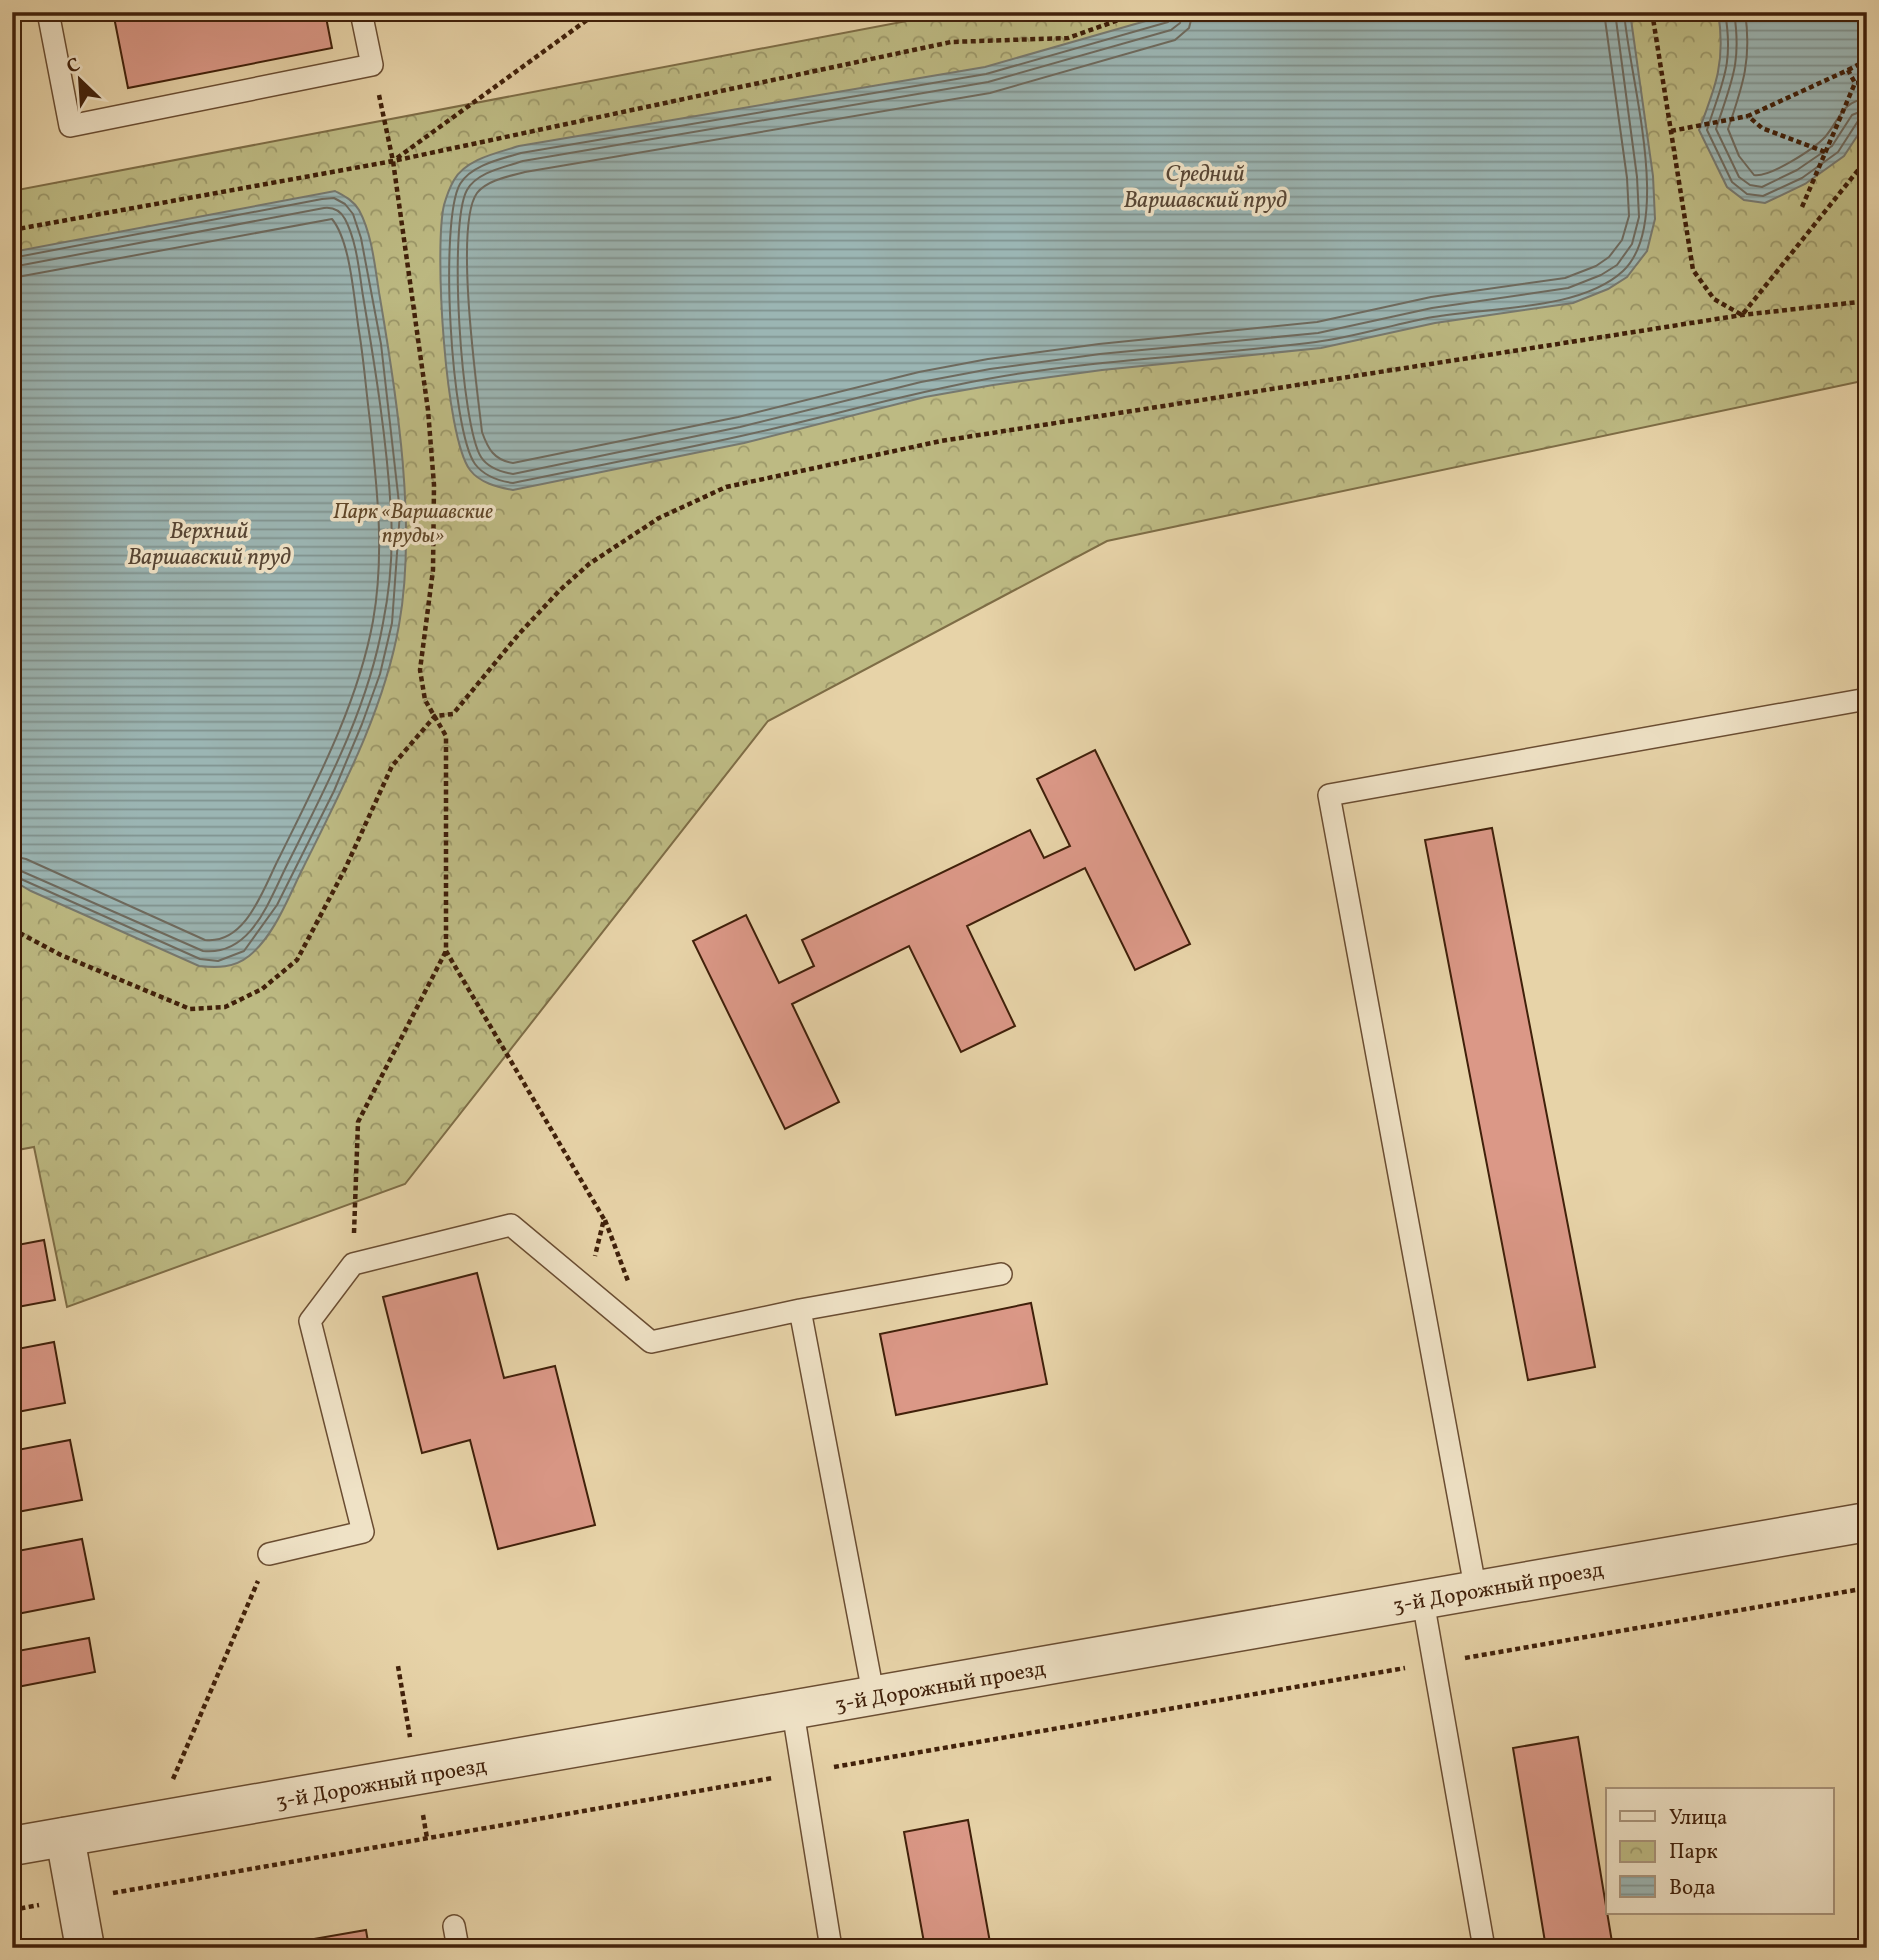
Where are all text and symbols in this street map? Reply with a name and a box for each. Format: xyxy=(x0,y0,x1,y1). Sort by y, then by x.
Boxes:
north arrow xyxy=(46,46,116,116)
text: С xyxy=(63,52,85,81)
water label: Средний Варшавский пруд xyxy=(1123,159,1287,217)
park label: Парк «Варшавские пруды» xyxy=(333,498,493,551)
water label: Верхний Варшавский пруд xyxy=(127,516,291,574)
street label: 3-й Дорожный проезд xyxy=(1391,1556,1606,1621)
street label: 3-й Дорожный проезд xyxy=(833,1655,1048,1720)
street label: 3-й Дорожный проезд xyxy=(274,1752,489,1817)
legend xyxy=(1606,1788,1834,1914)
text: Улица xyxy=(1669,1804,1727,1833)
text: Парк xyxy=(1669,1838,1718,1867)
text: Вода xyxy=(1669,1874,1716,1903)

